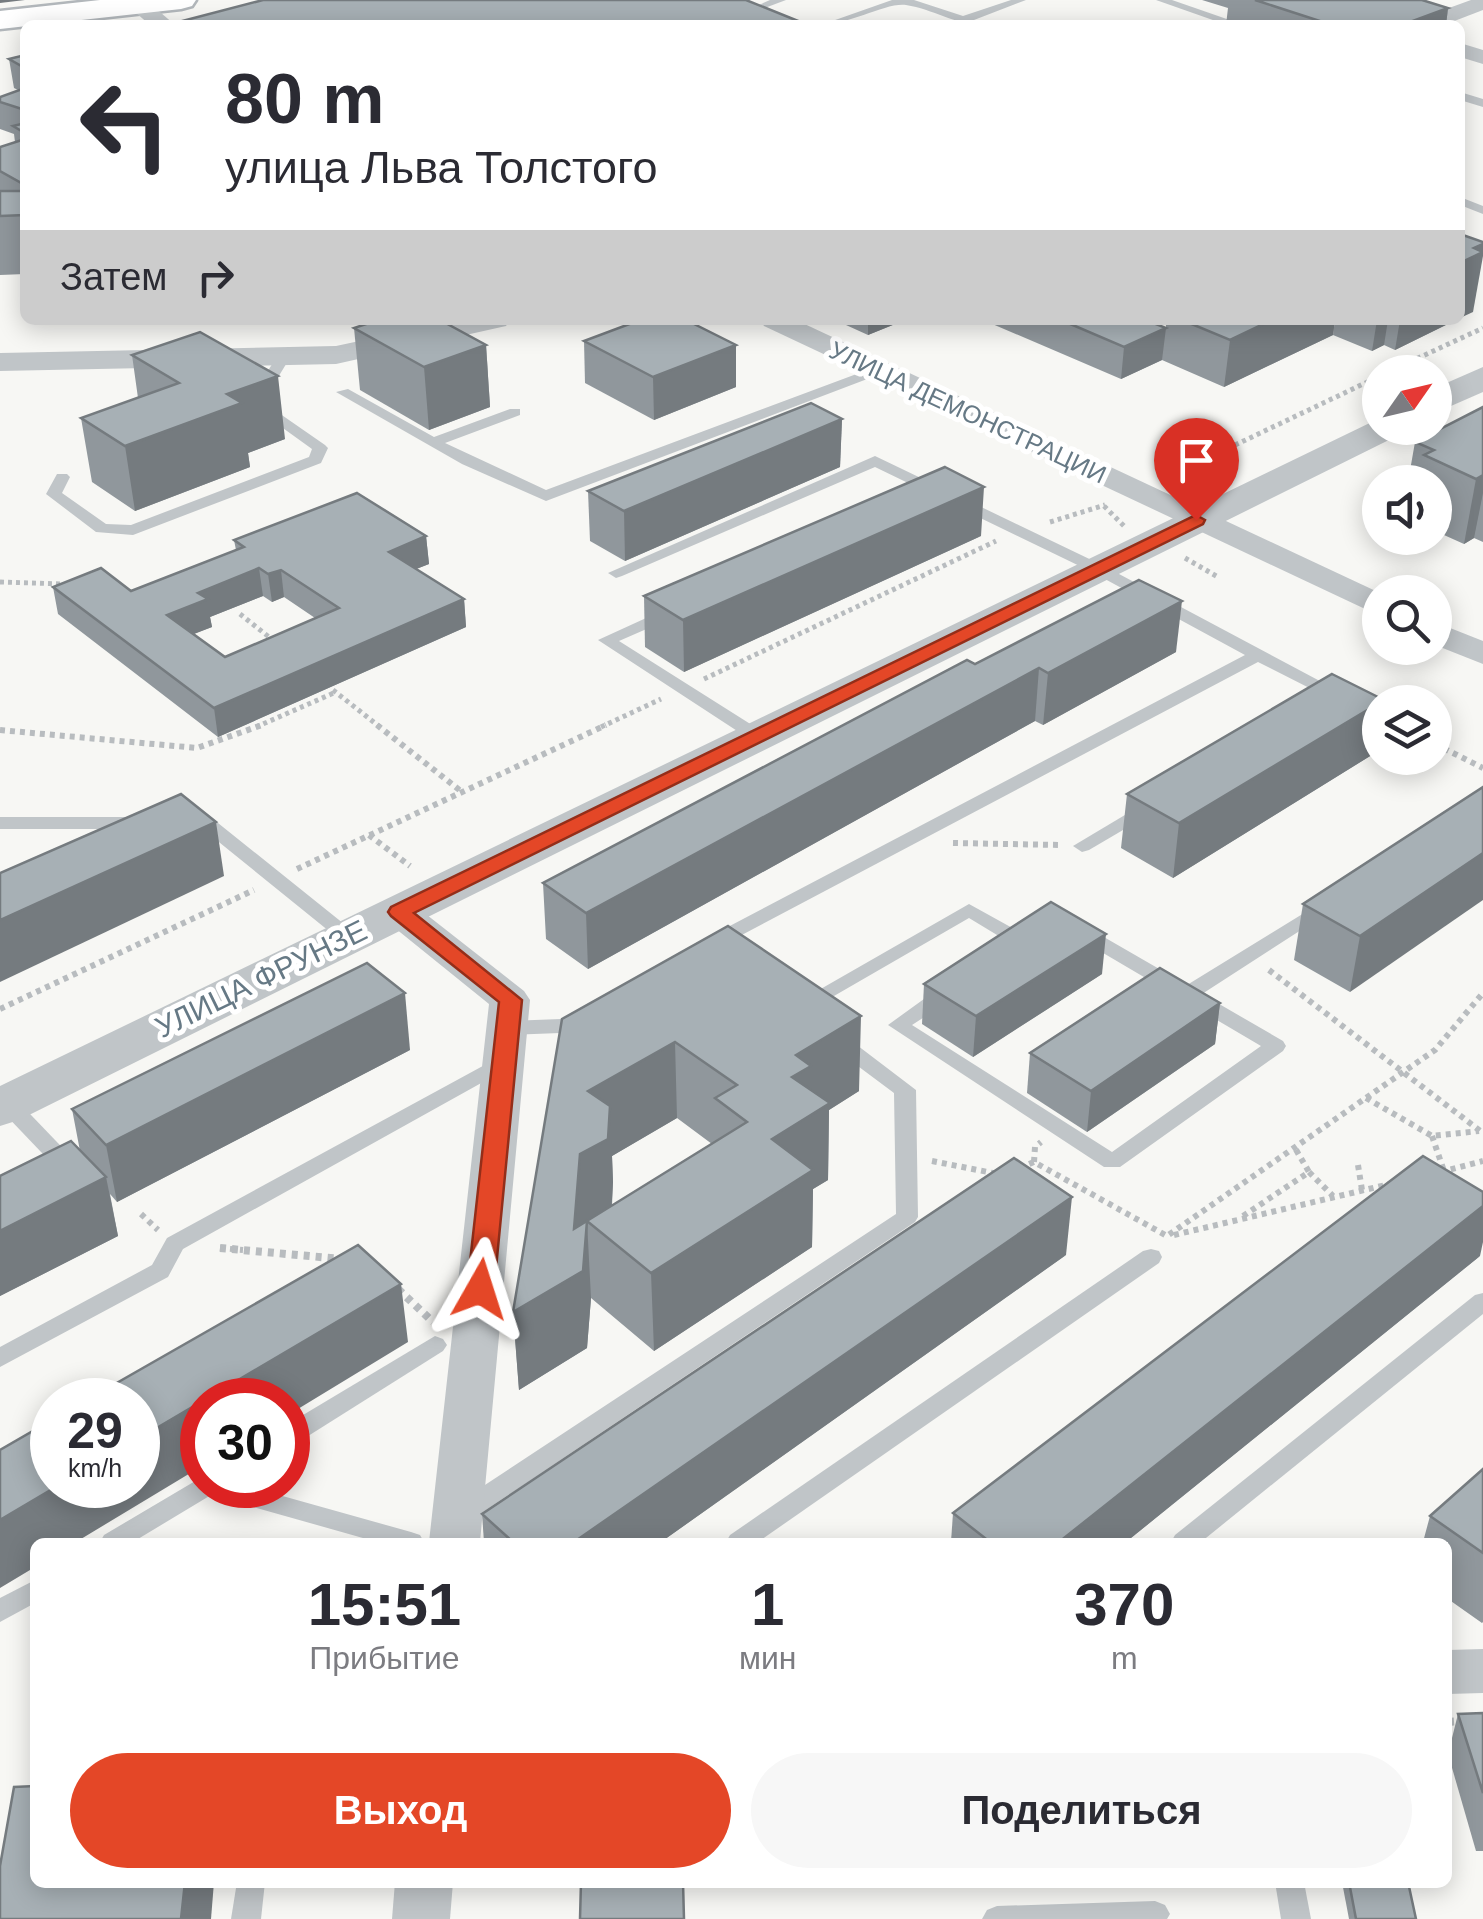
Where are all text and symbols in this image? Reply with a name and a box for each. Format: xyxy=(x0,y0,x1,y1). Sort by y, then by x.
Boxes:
icon: left xyxy=(60,60,190,190)
text: 80 m xyxy=(225,60,385,138)
text: улица Льва Толстого xyxy=(225,142,657,193)
icon: right xyxy=(188,250,243,305)
text: Затем xyxy=(60,256,168,298)
street label: УЛИЦА ДЕМОНСТРАЦИИ xyxy=(825,335,1111,489)
north arrow xyxy=(1362,355,1452,445)
map controls xyxy=(1362,355,1452,775)
pin xyxy=(1154,418,1239,521)
icon: arrive xyxy=(1169,433,1224,488)
button: sound xyxy=(1362,465,1452,555)
button: search xyxy=(1362,575,1452,665)
button: layers xyxy=(1362,685,1452,775)
street label: УЛИЦА ФРУНЗЕ xyxy=(150,913,372,1044)
position arrow xyxy=(428,1237,532,1341)
speed limit sign: 30 xyxy=(180,1378,310,1508)
text: 29 xyxy=(67,1403,123,1459)
text: km/h xyxy=(68,1454,122,1482)
text: 15:51 xyxy=(308,1571,461,1638)
text: 1 xyxy=(751,1571,784,1638)
text: 370 xyxy=(1074,1571,1174,1638)
text: Прибытие xyxy=(309,1640,460,1676)
text: мин xyxy=(739,1640,796,1676)
text: m xyxy=(1111,1640,1138,1676)
button: Выход xyxy=(70,1753,731,1868)
button: Поделиться xyxy=(751,1753,1412,1868)

